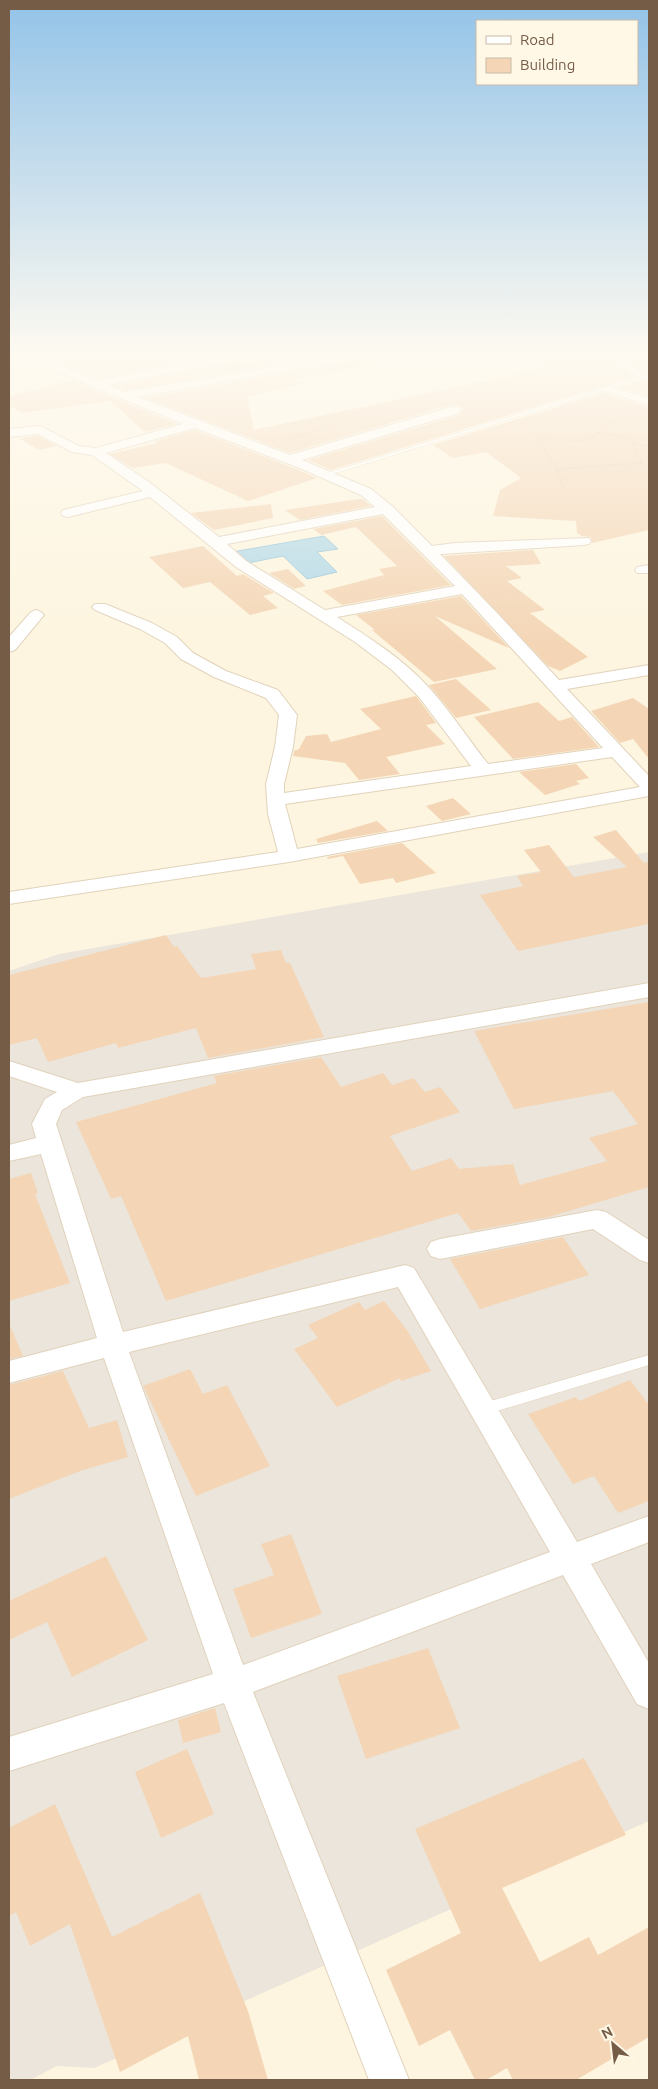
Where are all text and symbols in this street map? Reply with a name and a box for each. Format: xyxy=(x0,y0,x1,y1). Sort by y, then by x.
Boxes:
legend xyxy=(476,20,638,85)
text: Road xyxy=(520,31,555,48)
text: Building xyxy=(520,56,575,73)
north arrow xyxy=(588,2019,638,2069)
text: N xyxy=(599,2023,615,2042)

